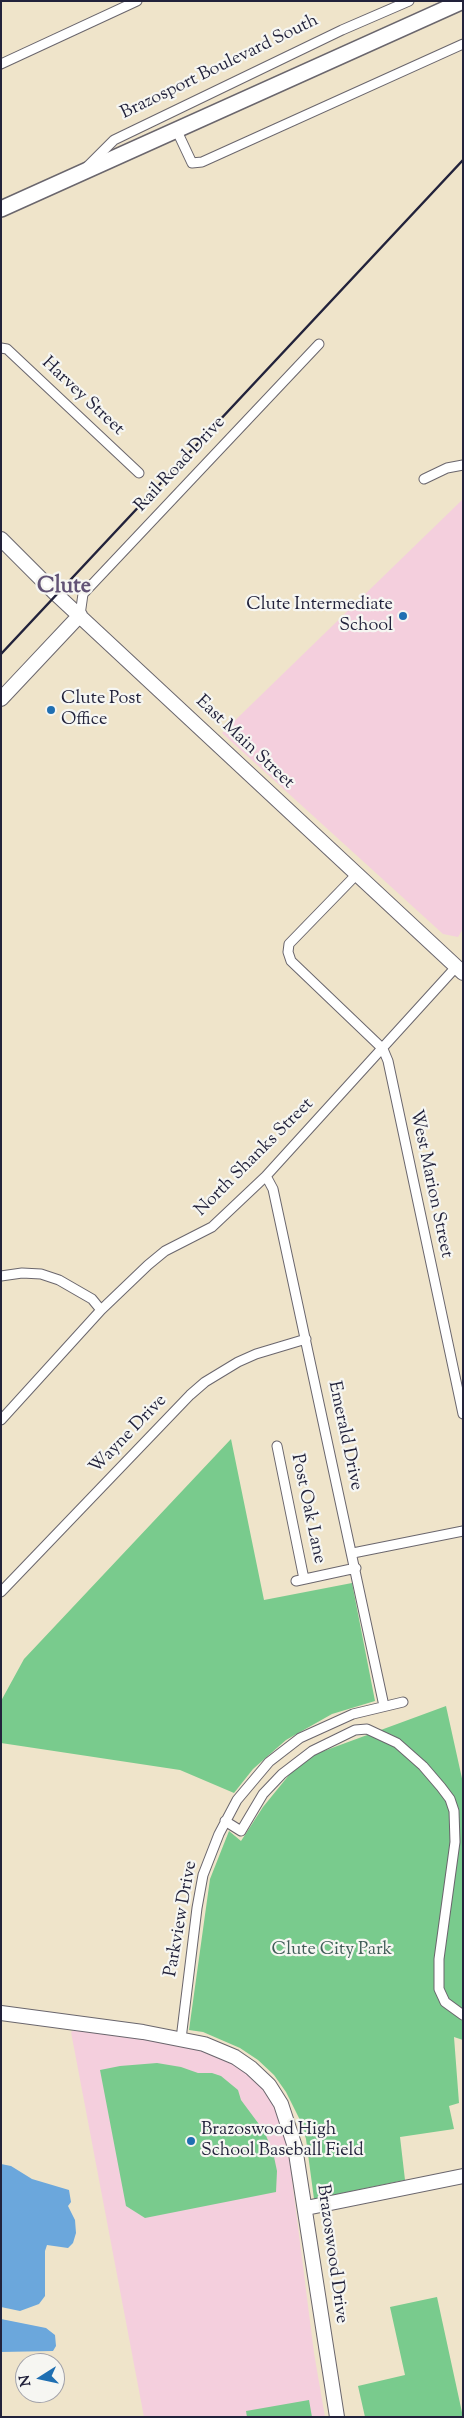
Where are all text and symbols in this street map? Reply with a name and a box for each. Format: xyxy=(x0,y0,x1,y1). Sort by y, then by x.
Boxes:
street label: Brazosport Boulevard South xyxy=(118,11,322,125)
street label: Harvey Street xyxy=(36,353,128,441)
street label: Rail Road Drive xyxy=(131,413,231,517)
district label: Clute xyxy=(37,575,91,601)
place label: Clute Intermediate School xyxy=(246,595,393,638)
marker: Clute Intermediate School xyxy=(397,610,409,622)
place label: Clute Post Office xyxy=(61,689,142,732)
street label: East Main Street xyxy=(190,692,298,794)
marker: Clute Post Office xyxy=(45,704,57,716)
street label: North Shanks Street xyxy=(191,1094,319,1222)
street label: West Marion Street xyxy=(404,1108,456,1260)
street label: Emerald Drive xyxy=(322,1379,366,1493)
street label: Wayne Drive xyxy=(86,1391,172,1479)
street label: Post Oak Lane xyxy=(285,1452,329,1566)
street label: Parkview Drive xyxy=(161,1859,203,1979)
park label: Clute City Park xyxy=(272,1940,392,1962)
place label: Brazoswood High School Baseball Field xyxy=(201,2120,364,2162)
marker: Brazoswood High School Baseball Field xyxy=(185,2135,197,2147)
street label: Brazoswood Drive xyxy=(311,2183,351,2325)
north arrow xyxy=(15,2353,65,2403)
text: N xyxy=(15,2373,37,2388)

